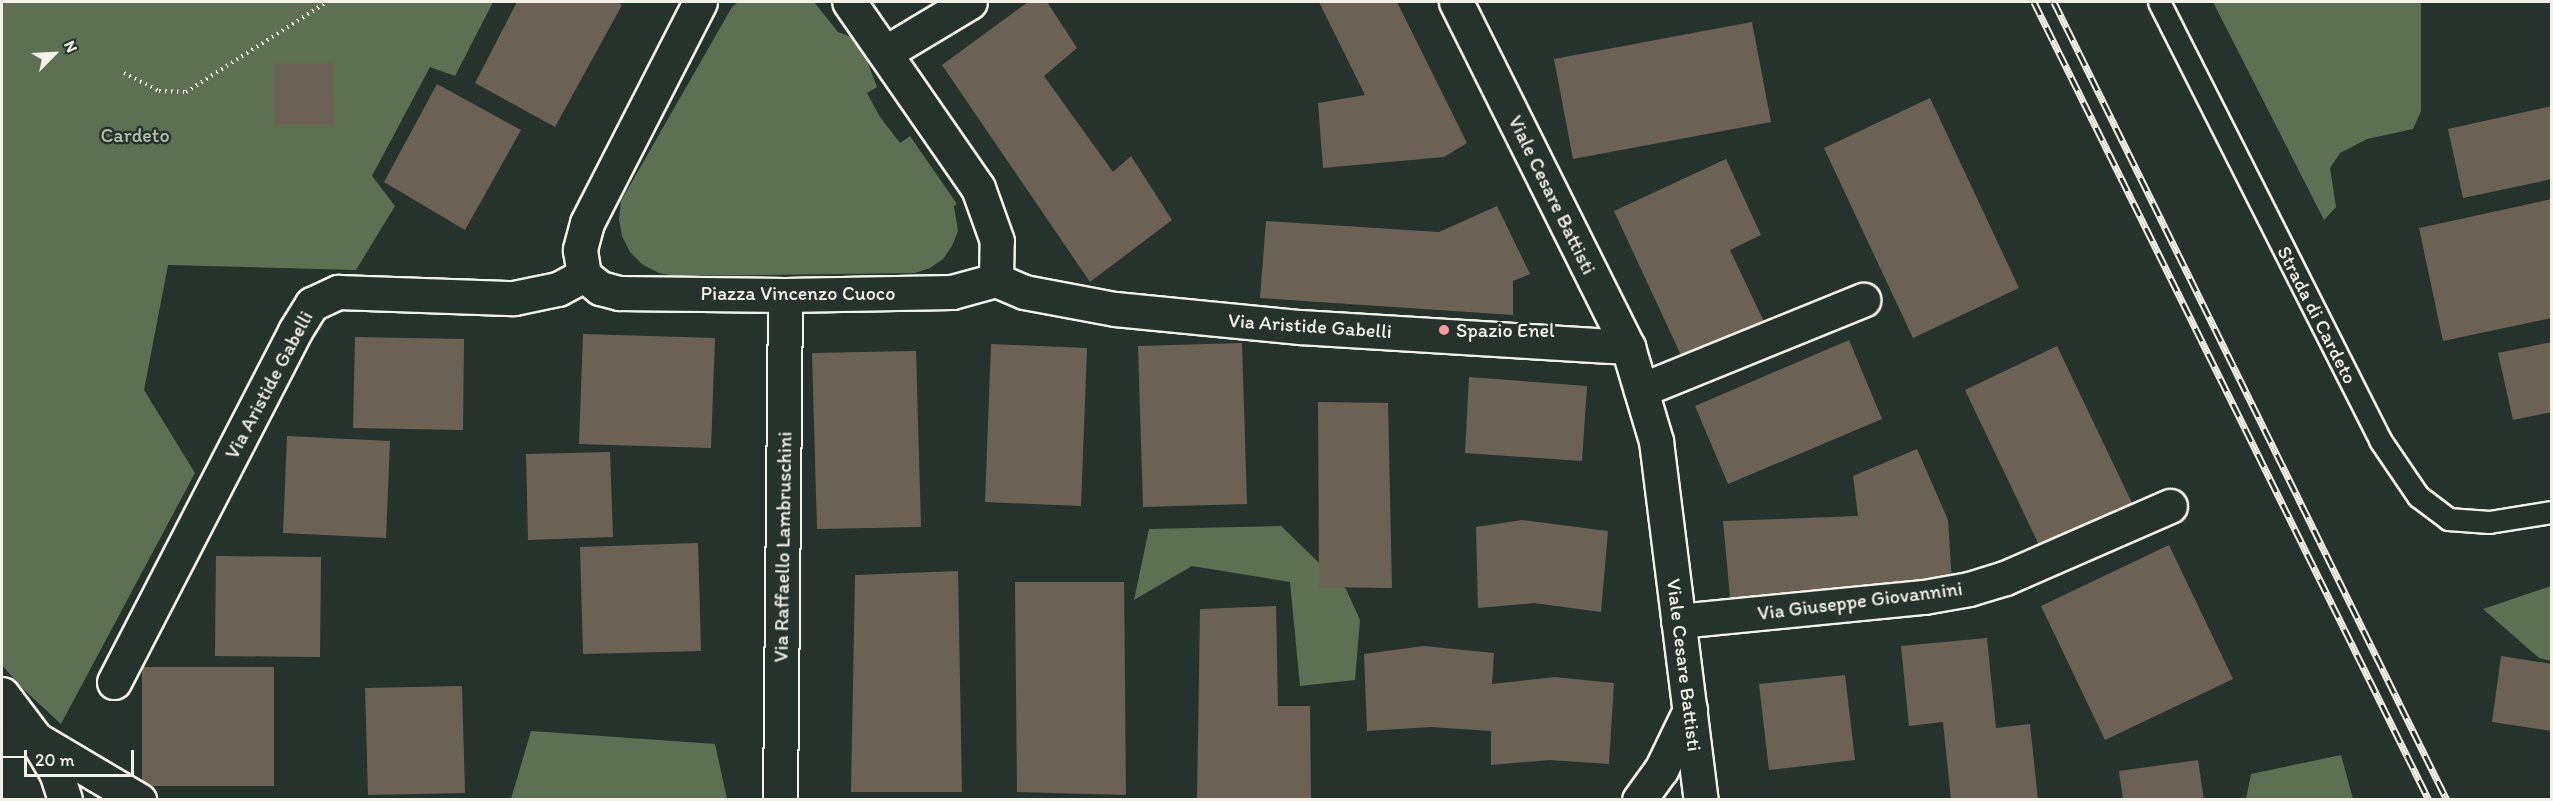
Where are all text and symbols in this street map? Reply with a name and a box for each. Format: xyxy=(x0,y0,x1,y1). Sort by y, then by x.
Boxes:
north arrow xyxy=(24,24,84,84)
text: N xyxy=(60,38,82,55)
street label: Viale Cesare Battisti xyxy=(1503,112,1601,278)
park label: Cardeto xyxy=(100,123,170,147)
street label: Strada di Cardeto xyxy=(2272,242,2362,388)
street label: Piazza Vincenzo Cuoco xyxy=(700,281,896,305)
street label: Via Aristide Gabelli xyxy=(220,307,318,463)
street label: Via Aristide Gabelli xyxy=(1227,308,1393,344)
place label: Spazio Enel xyxy=(1456,318,1555,342)
marker: Spazio Enel xyxy=(1437,323,1451,337)
street label: Via Raffaello Lambruschini xyxy=(769,432,797,662)
street label: Viale Cesare Battisti xyxy=(1662,577,1706,753)
street label: Via Giuseppe Giovannini xyxy=(1756,577,1964,625)
scale bar xyxy=(27,738,136,776)
text: 20 m xyxy=(35,749,75,771)

